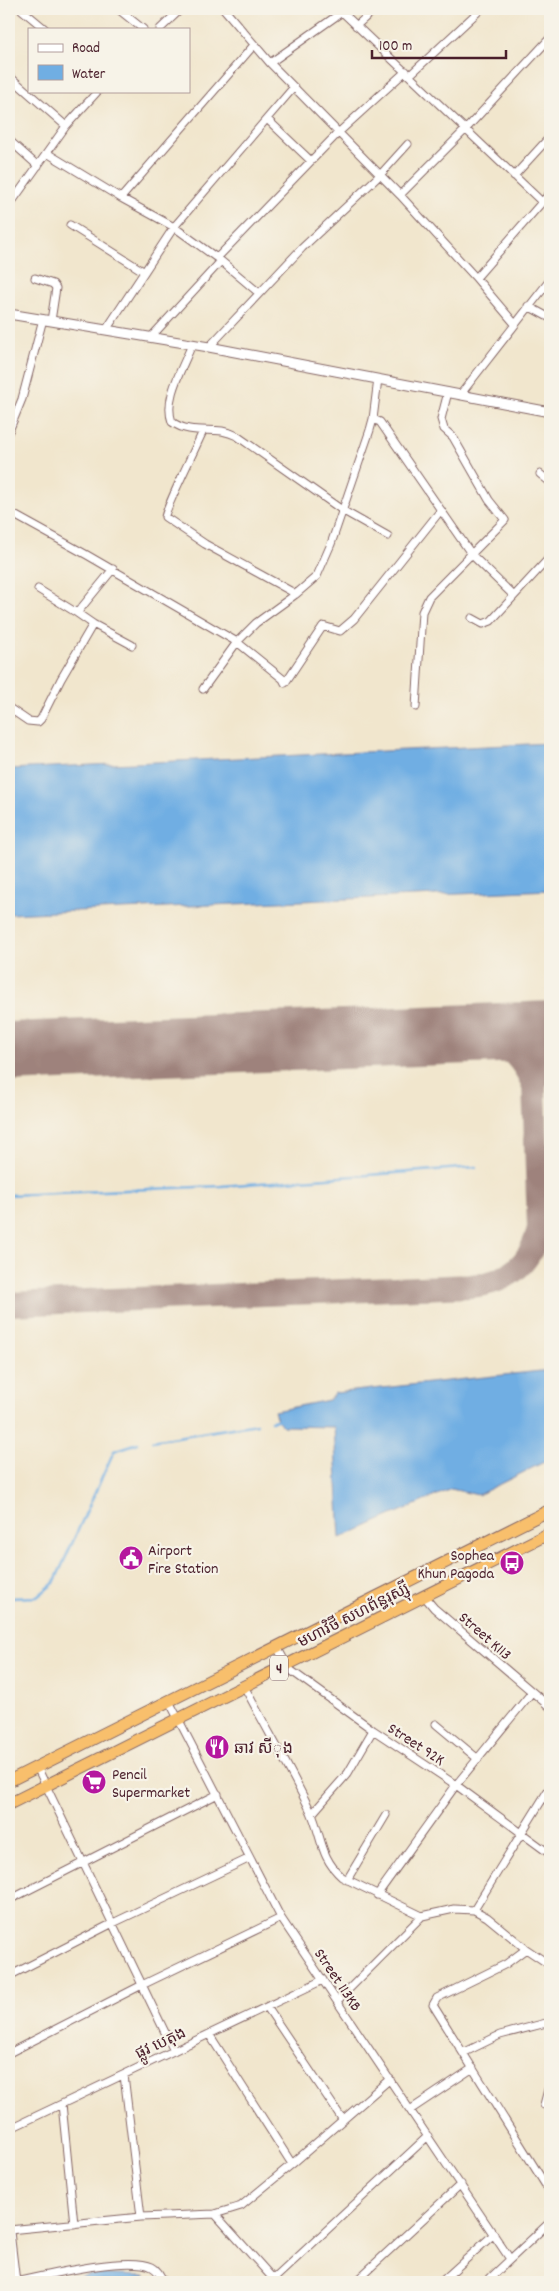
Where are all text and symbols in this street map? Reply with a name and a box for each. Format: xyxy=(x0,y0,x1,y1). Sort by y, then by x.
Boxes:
legend xyxy=(28,28,190,92)
scale bar xyxy=(372,28,505,60)
text: 100 m xyxy=(379,36,412,58)
text: Road xyxy=(72,38,100,60)
text: Water xyxy=(72,64,106,86)
place label: Airport Fire Station xyxy=(148,1540,219,1581)
public building icon: Airport Fire Station xyxy=(118,1545,144,1571)
place label: Sophea Khun Pagoda xyxy=(417,1545,494,1586)
bus stop icon: Sophea Khun Pagoda xyxy=(499,1550,525,1576)
street label: មហាវិថី សហព័ន្ធរុស្ស៊ី xyxy=(293,1577,415,1655)
street label: Street K113 xyxy=(453,1607,516,1667)
road number: 4 xyxy=(270,1656,288,1680)
street label: Street 92K xyxy=(382,1718,449,1772)
restaurant icon: ឆាវ សីុង xyxy=(204,1734,230,1760)
place label: ឆាវ សីុង xyxy=(234,1737,293,1761)
place label: Pencil Supermarket xyxy=(112,1764,190,1805)
supermarket icon: Pencil Supermarket xyxy=(81,1769,107,1795)
street label: Street 113KB xyxy=(307,1944,366,2017)
street label: ផ្លូវ បេតុង xyxy=(132,2022,191,2067)

